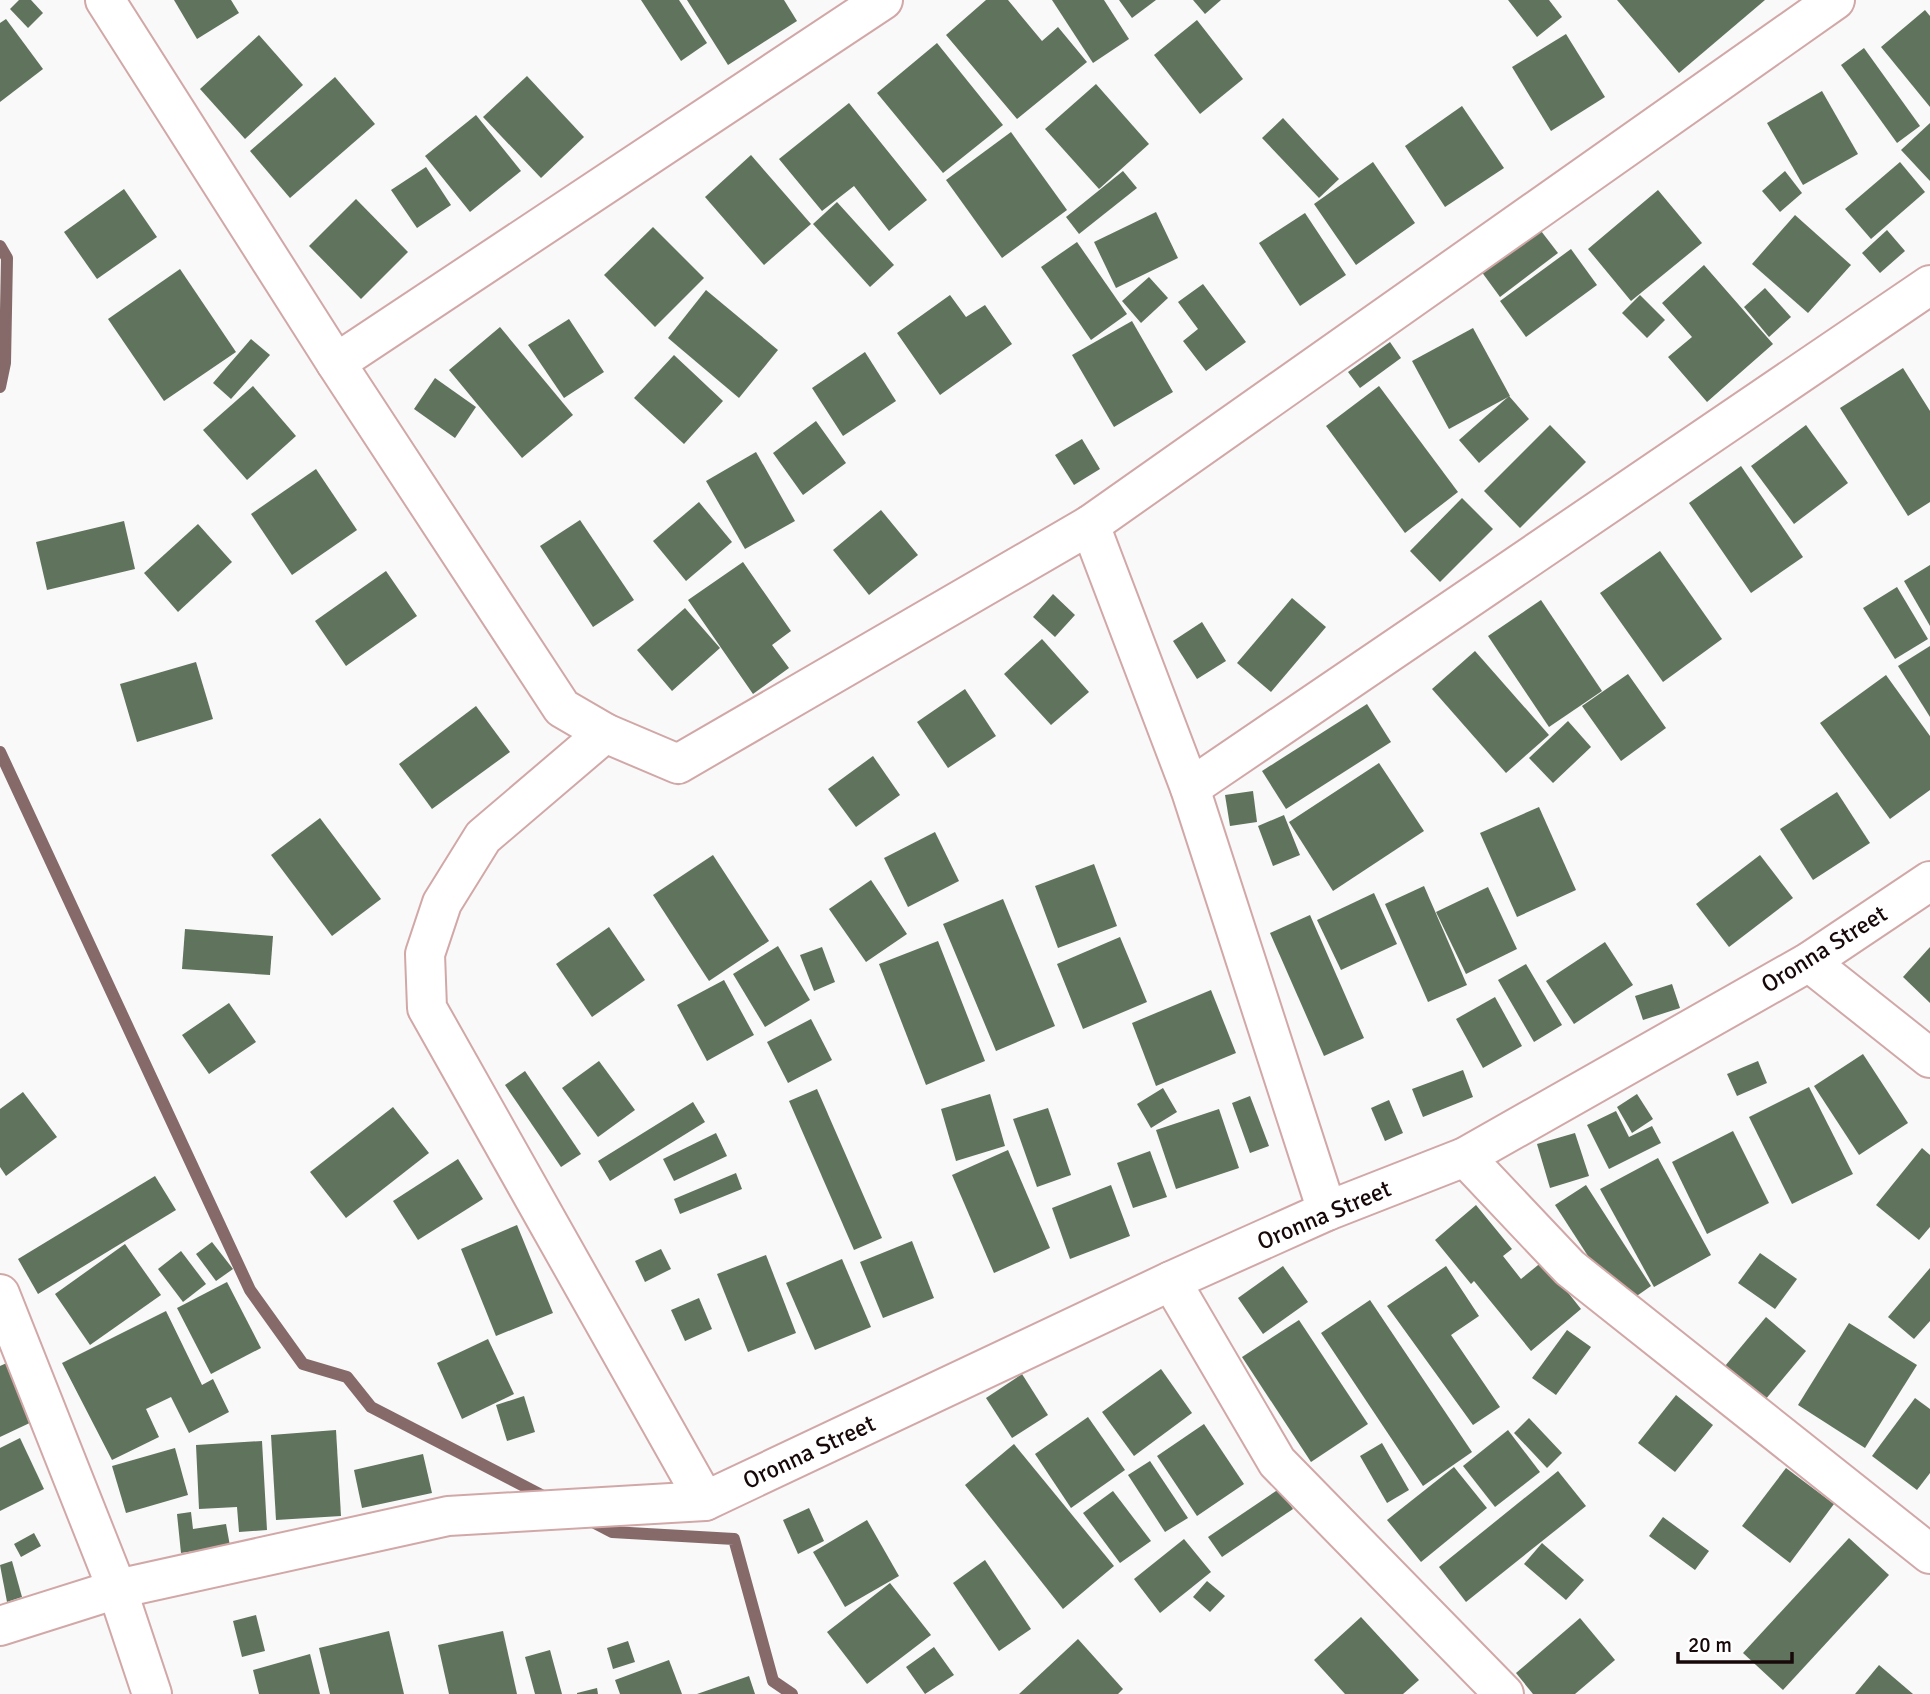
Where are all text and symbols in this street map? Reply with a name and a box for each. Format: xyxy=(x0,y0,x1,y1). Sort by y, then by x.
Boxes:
street label: Oronna Street xyxy=(1755,898,1893,1000)
street label: Oronna Street xyxy=(1252,1173,1396,1257)
street label: Oronna Street xyxy=(738,1408,880,1496)
scale bar xyxy=(1678,1620,1792,1664)
text: 20 m xyxy=(1688,1632,1732,1658)

